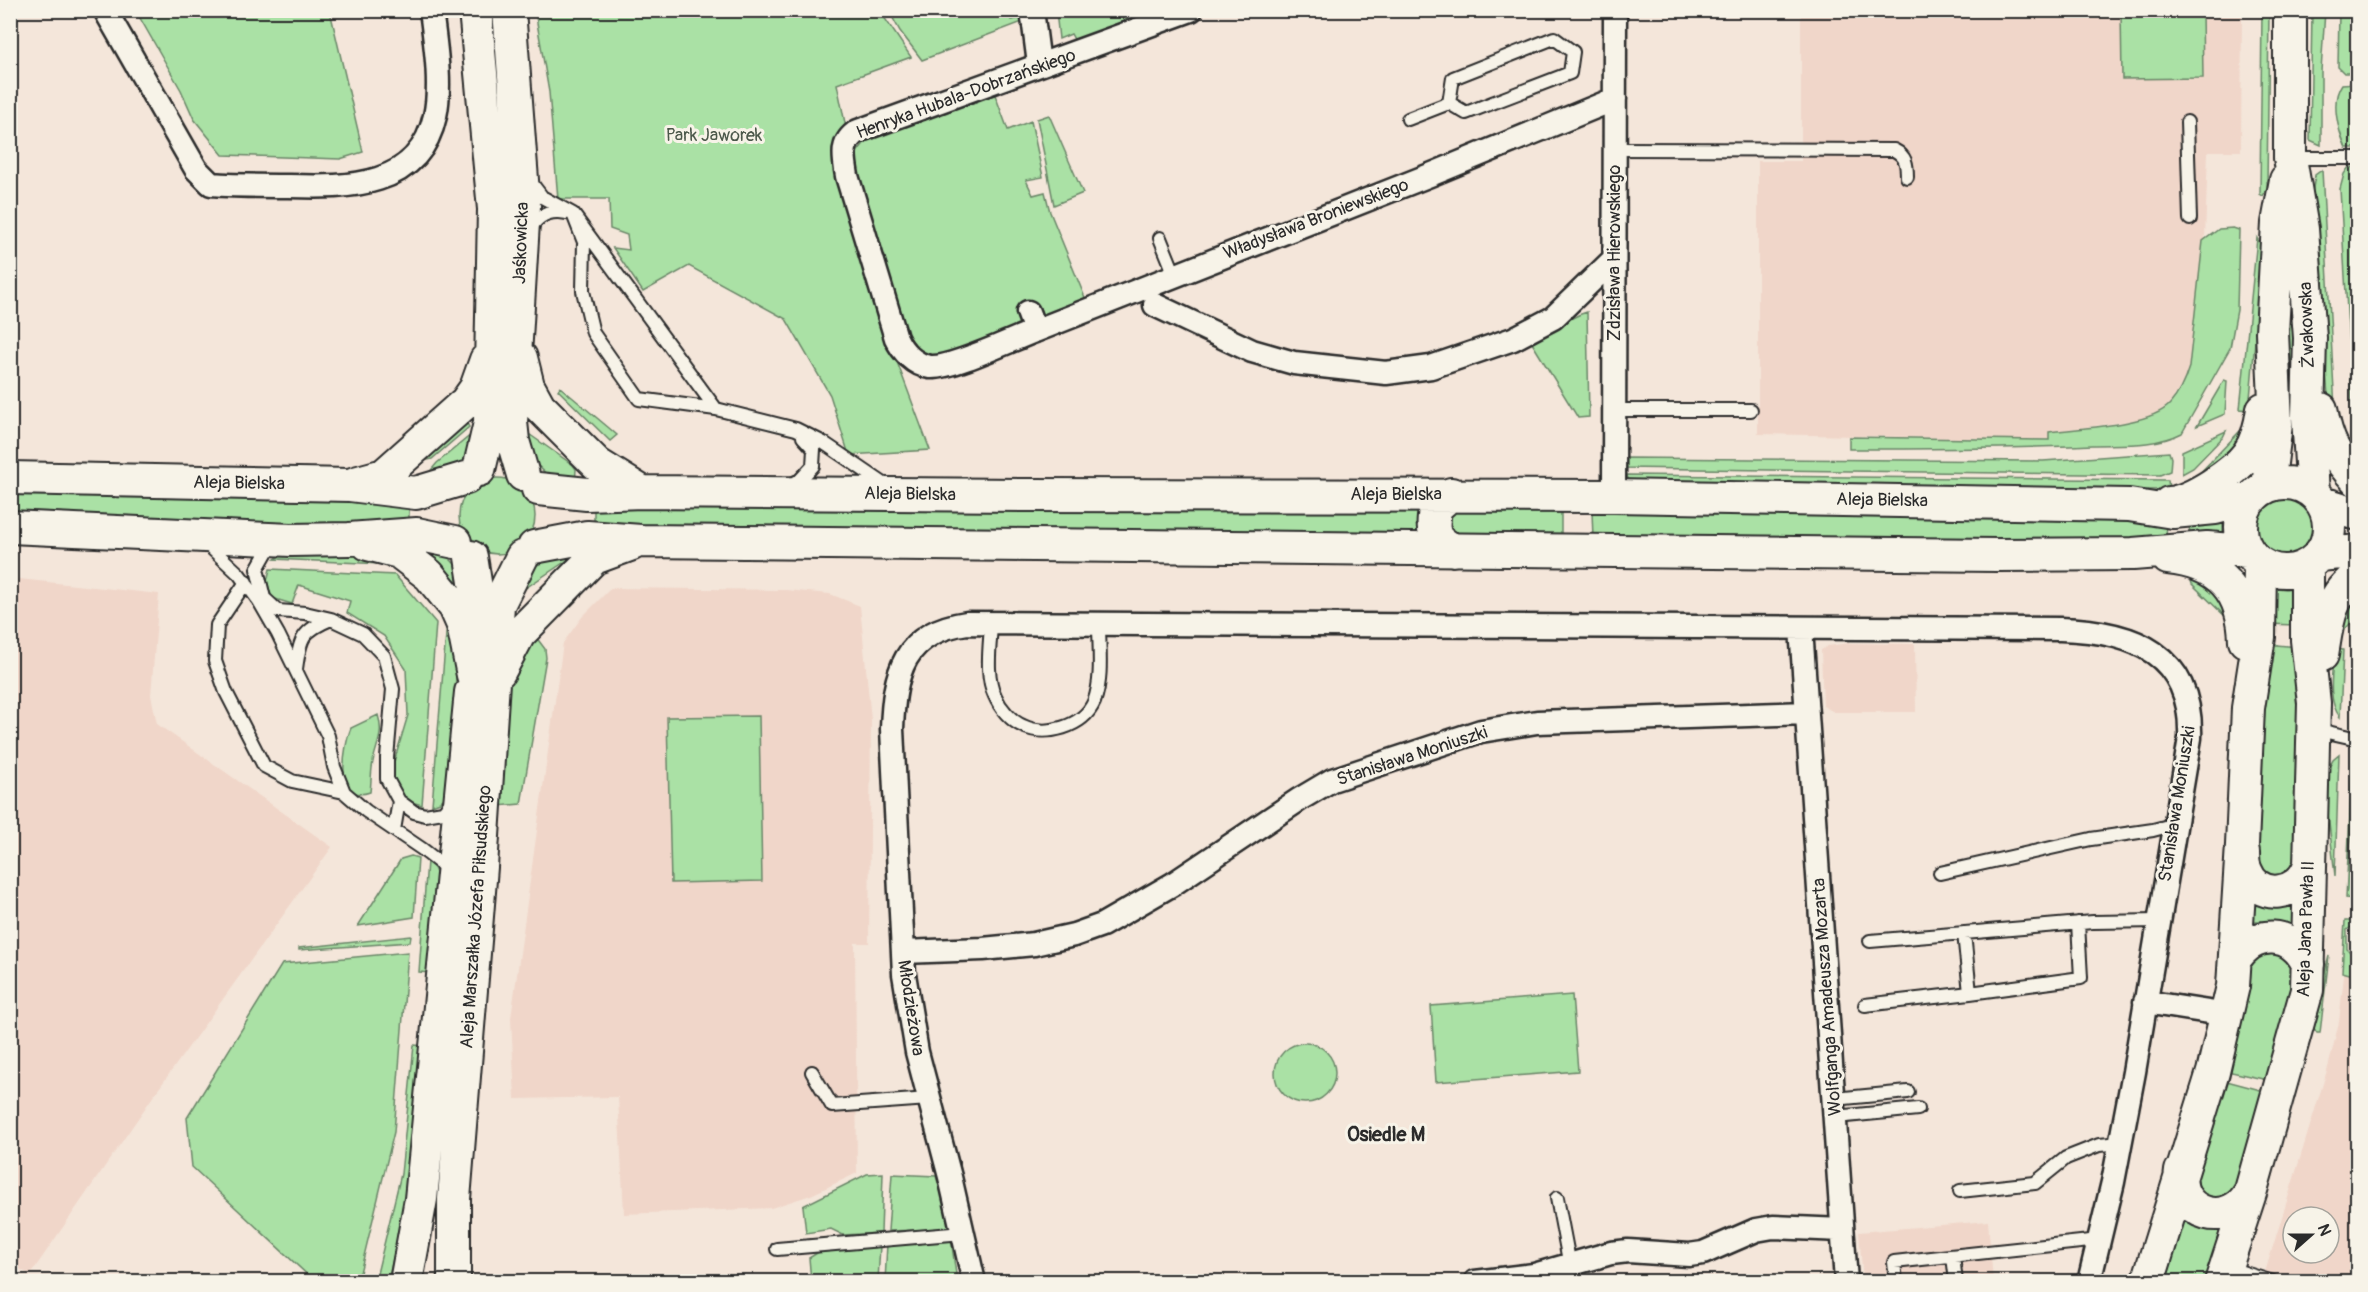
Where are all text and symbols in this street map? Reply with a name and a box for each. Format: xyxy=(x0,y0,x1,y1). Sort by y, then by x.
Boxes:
street label: Henryka Hubala-Dobrzańskiego xyxy=(853,43,1079,144)
park label: Park Jaworek xyxy=(666,124,763,147)
street label: Zdzisława Hierowskiego xyxy=(1603,164,1626,341)
street label: Władysława Broniewskiego xyxy=(1220,173,1412,265)
street label: Jaśkowicka xyxy=(508,201,534,285)
street label: Żwakowska xyxy=(2294,281,2320,369)
street label: Aleja Bielska xyxy=(193,471,285,495)
street label: Aleja Bielska xyxy=(864,482,956,506)
street label: Aleja Bielska xyxy=(1350,483,1442,506)
street label: Aleja Bielska xyxy=(1836,488,1928,512)
street label: Stanisława Moniuszki xyxy=(1334,721,1490,791)
street label: Stanisława Moniuszki xyxy=(2153,725,2201,883)
street label: Aleja Marszałka Józefa Piłsudskiego xyxy=(455,784,497,1050)
street label: Aleja Jana Pawła II xyxy=(2292,860,2320,998)
street label: Wolfganga Amadeusza Mozarta xyxy=(1807,877,1847,1117)
street label: Młodzieżowa xyxy=(892,958,930,1058)
district label: Osiedle M xyxy=(1347,1122,1425,1147)
north arrow xyxy=(2281,1205,2341,1265)
text: N xyxy=(2313,1221,2335,1239)

